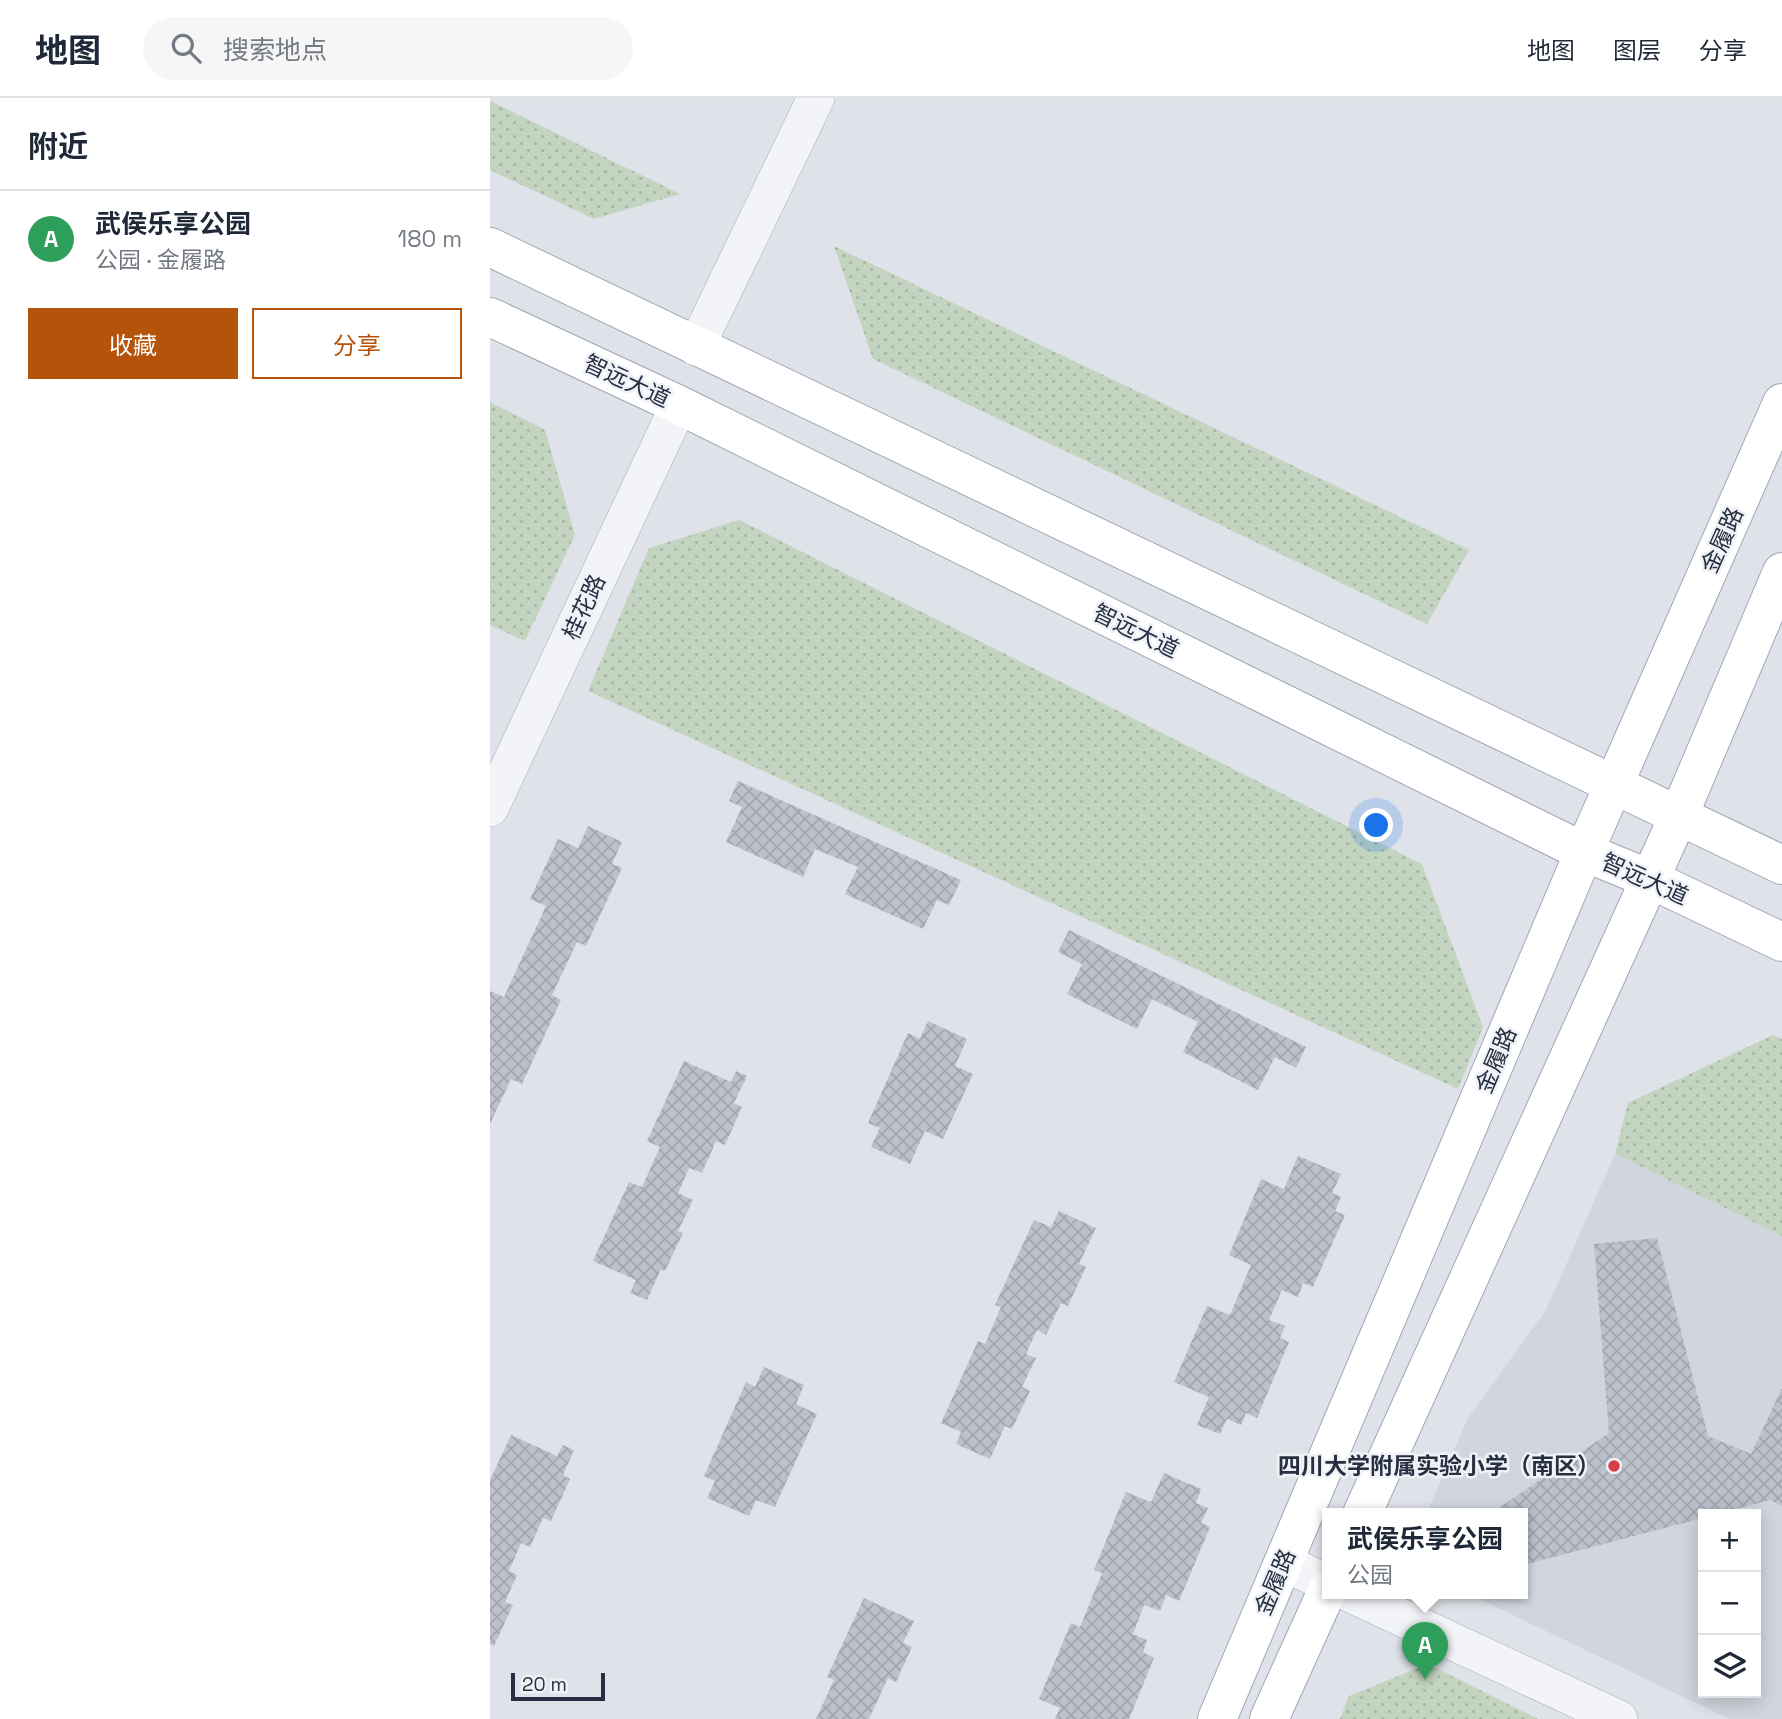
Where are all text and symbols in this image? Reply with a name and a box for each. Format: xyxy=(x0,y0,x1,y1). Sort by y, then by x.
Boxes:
search box xyxy=(143,17,633,80)
icon: search xyxy=(167,29,205,67)
text: 地图 xyxy=(35,30,101,72)
text: 搜索地点 xyxy=(223,33,327,67)
text: 地图 xyxy=(1527,35,1575,66)
text: 图层 xyxy=(1613,35,1661,66)
text: 分享 xyxy=(1699,35,1747,66)
text: 附近 xyxy=(28,127,88,166)
text: 武侯乐享公园 xyxy=(95,207,251,241)
text: A xyxy=(44,224,58,254)
text: 180 m xyxy=(398,224,462,254)
text: 公园 · 金履路 xyxy=(95,245,226,275)
button: 收藏 xyxy=(28,308,238,379)
button: 分享 xyxy=(252,308,462,379)
street label: 智远大道 xyxy=(579,348,675,414)
street label: 金履路 xyxy=(1694,502,1750,578)
street label: 桂花路 xyxy=(556,569,612,645)
street label: 智远大道 xyxy=(1088,597,1184,665)
your location xyxy=(1359,808,1393,842)
street label: 智远大道 xyxy=(1597,847,1693,911)
street label: 金履路 xyxy=(1469,1022,1523,1098)
place label: 四川大学附属实验小学（南区） xyxy=(1278,1451,1600,1481)
marker: 四川大学附属实验小学（南区） xyxy=(1606,1458,1622,1474)
popup xyxy=(1322,1508,1528,1599)
map controls xyxy=(1698,1509,1761,1698)
button: + xyxy=(1698,1509,1761,1572)
text: 武侯乐享公园 xyxy=(1347,1522,1503,1556)
street label: 金履路 xyxy=(1248,1544,1302,1620)
text: 公园 xyxy=(1347,1560,1393,1590)
button: − xyxy=(1698,1572,1761,1635)
pin: A xyxy=(1402,1622,1448,1680)
button: layers xyxy=(1698,1635,1761,1698)
scale bar xyxy=(511,1670,606,1702)
text: 20 m xyxy=(522,1672,567,1697)

